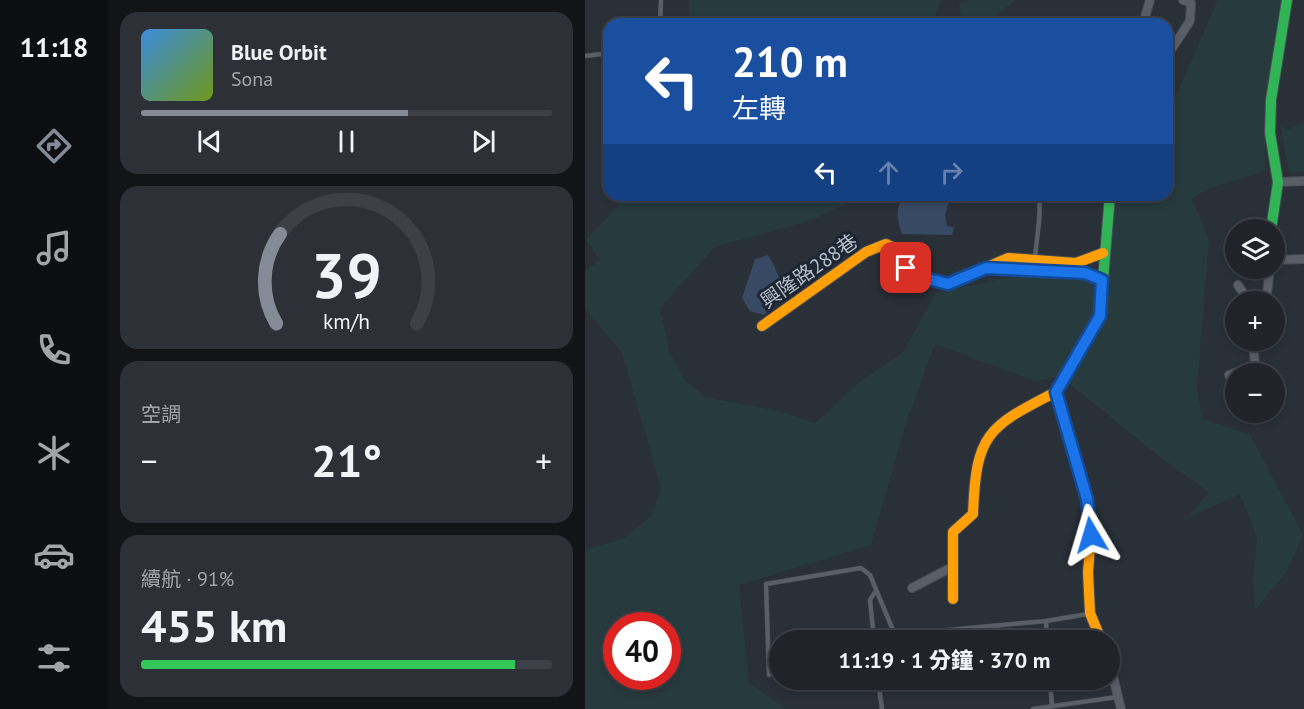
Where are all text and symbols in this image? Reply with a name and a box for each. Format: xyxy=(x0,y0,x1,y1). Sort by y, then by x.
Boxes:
text: 11:18 xyxy=(20,30,88,64)
text: 210 m xyxy=(732,34,848,89)
text: Blue Orbit xyxy=(231,38,327,66)
icon: left xyxy=(633,42,711,120)
text: Sona xyxy=(231,66,273,92)
text: 左轉 xyxy=(732,91,786,125)
icon: directions xyxy=(33,125,75,167)
icon: previous xyxy=(193,125,226,158)
icon: pause xyxy=(330,125,363,158)
icon: next xyxy=(467,125,500,158)
icon: left xyxy=(809,156,842,189)
icon: ahead xyxy=(872,156,905,189)
icon: right xyxy=(935,156,968,189)
map controls xyxy=(1225,219,1285,423)
button: layers xyxy=(1225,219,1285,279)
icon: music xyxy=(33,227,75,269)
street label: 興隆路288巷 xyxy=(755,228,863,314)
text: 39 xyxy=(311,235,382,316)
pin xyxy=(880,242,931,293)
icon: arrive xyxy=(889,251,922,284)
button: + xyxy=(1225,291,1285,351)
text: km/h xyxy=(323,308,370,336)
icon: phone xyxy=(33,329,75,371)
button: − xyxy=(1225,363,1285,423)
text: 空調 xyxy=(141,401,181,427)
text: 21° xyxy=(311,431,382,489)
icon: climate xyxy=(33,432,75,474)
text: − xyxy=(141,439,158,482)
text: + xyxy=(535,439,552,482)
position arrow xyxy=(1059,503,1123,567)
icon: car xyxy=(33,534,75,576)
text: 續航 · 91% xyxy=(141,566,234,592)
text: 455 km xyxy=(141,596,287,654)
speed limit sign: 40 xyxy=(603,612,681,690)
icon: filters xyxy=(33,637,75,679)
text: 11:19 · 1 分鐘 · 370 m xyxy=(839,646,1050,674)

